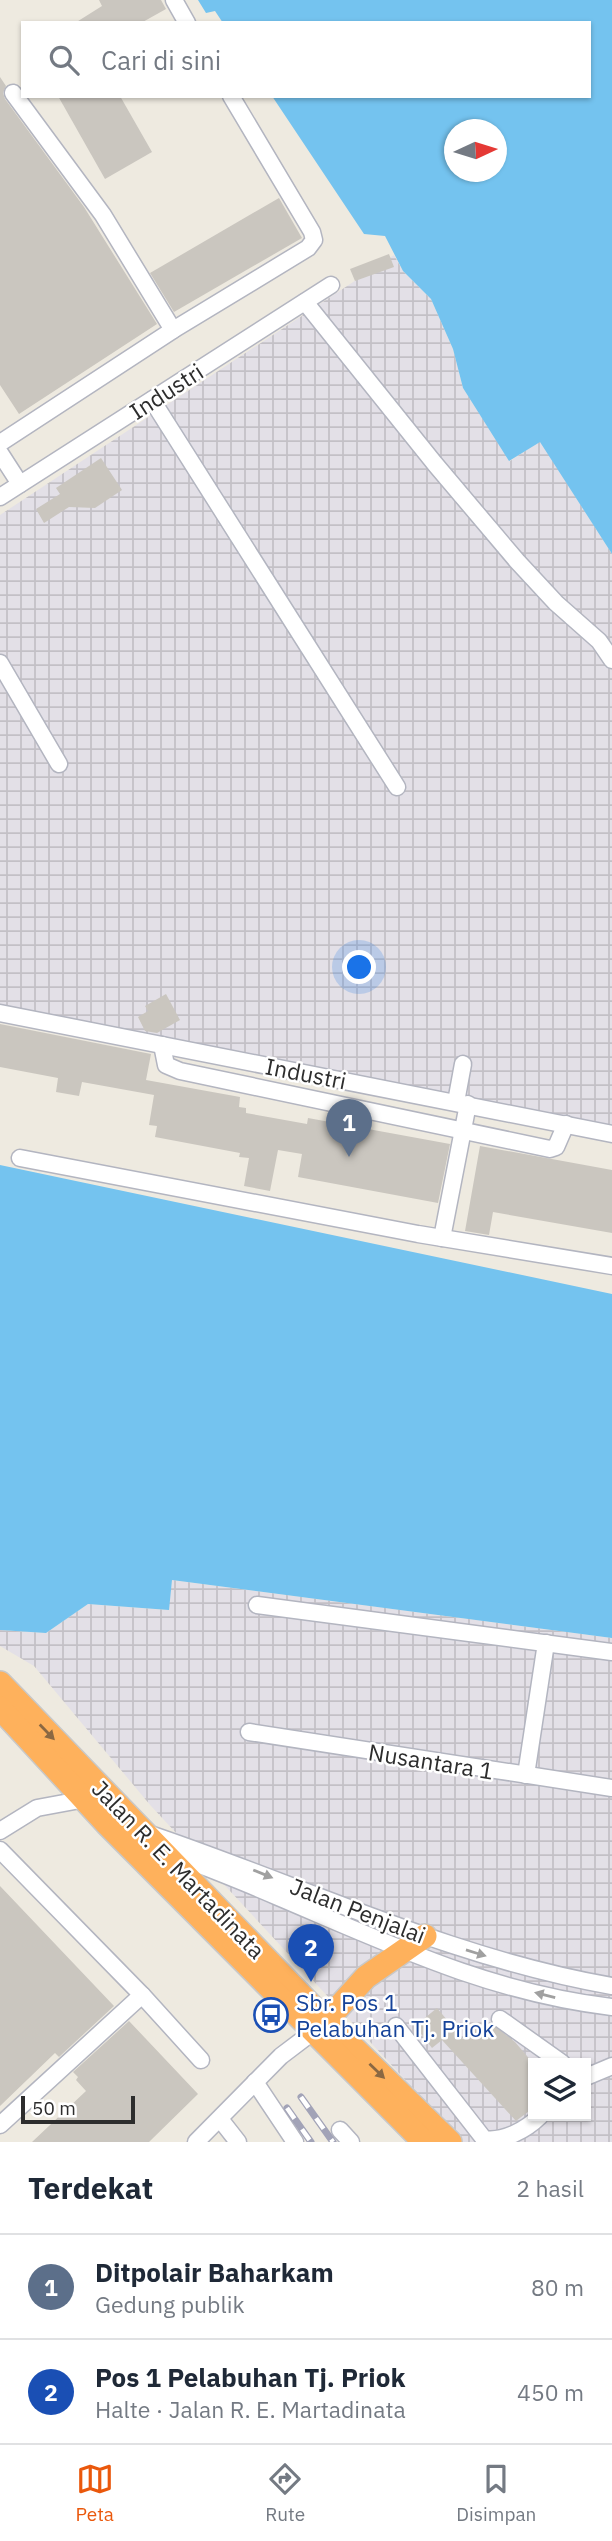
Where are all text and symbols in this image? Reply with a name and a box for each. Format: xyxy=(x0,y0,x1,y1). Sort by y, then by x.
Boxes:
search box xyxy=(21,21,591,98)
icon: search xyxy=(45,41,83,79)
text: Cari di sini xyxy=(101,43,221,77)
north arrow xyxy=(444,119,507,182)
street label: Industri xyxy=(123,356,209,426)
your location xyxy=(342,950,376,984)
street label: Industri xyxy=(263,1050,349,1096)
pin: 1 xyxy=(326,1099,372,1157)
one-way arrow xyxy=(39,1724,56,1741)
street label: Nusantara 1 xyxy=(366,1736,496,1786)
street label: Jalan R. E. Martadinata xyxy=(86,1773,272,1965)
one-way arrow xyxy=(253,1868,274,1879)
street label: Jalan Penjalai xyxy=(286,1870,430,1950)
pin: 2 xyxy=(288,1924,334,1982)
one-way arrow xyxy=(466,1948,487,1958)
place label: Sbr. Pos 1 Pelabuhan Tj. Priok xyxy=(296,1987,494,2043)
one-way arrow xyxy=(534,1989,556,2000)
bus stop icon: Sbr. Pos 1 Pelabuhan Tj. Priok xyxy=(252,1996,290,2034)
map controls xyxy=(528,2058,591,2121)
button: layers xyxy=(528,2058,591,2121)
one-way arrow xyxy=(368,2062,385,2078)
scale bar xyxy=(21,2093,135,2125)
text: 50 m xyxy=(32,2096,76,2120)
text: Terdekat xyxy=(28,2168,153,2207)
text: 2 hasil xyxy=(516,2173,584,2203)
text: Ditpolair Baharkam xyxy=(95,2255,334,2289)
text: 1 xyxy=(44,2272,58,2302)
text: 80 m xyxy=(531,2272,584,2302)
text: Gedung publik xyxy=(95,2289,245,2319)
text: Pos 1 Pelabuhan Tj. Priok xyxy=(95,2360,405,2394)
text: 2 xyxy=(44,2377,58,2407)
text: 450 m xyxy=(517,2377,584,2407)
text: Halte · Jalan R. E. Martadinata xyxy=(95,2394,406,2424)
tab: Peta xyxy=(76,2460,114,2526)
tab: Rute xyxy=(265,2460,305,2526)
tab: Disimpan xyxy=(456,2460,536,2526)

